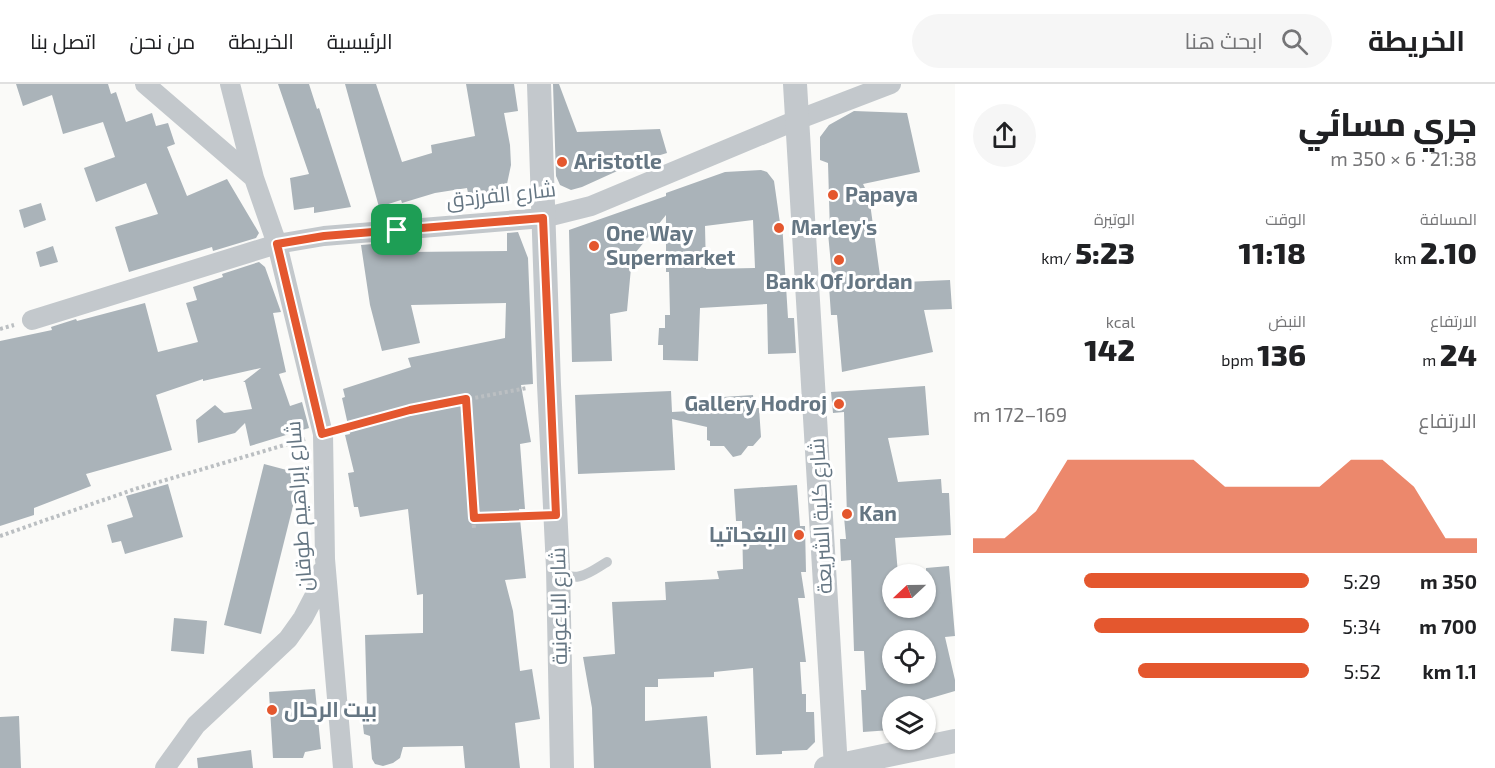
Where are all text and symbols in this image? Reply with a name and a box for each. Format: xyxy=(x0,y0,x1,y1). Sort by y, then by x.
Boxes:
search box xyxy=(912,14,1332,68)
text: الخريطة xyxy=(1368,23,1465,57)
icon: search xyxy=(1278,25,1311,58)
text: ابحث هنا xyxy=(1185,27,1263,53)
text: اتصل بنا xyxy=(30,28,97,53)
text: من نحن xyxy=(130,28,195,53)
text: الخريطة xyxy=(228,28,294,53)
text: الرئيسية xyxy=(327,28,393,53)
text: جري مسائي xyxy=(1298,103,1477,143)
button: share xyxy=(973,104,1036,167)
text: 21:38 · 6 × 350 m xyxy=(1330,146,1477,170)
place label: Aristotle xyxy=(574,148,662,173)
marker: Aristotle xyxy=(555,155,569,169)
street label: شارع الفرزدق xyxy=(445,175,557,215)
place label: Papaya xyxy=(845,181,918,207)
marker: Papaya xyxy=(826,188,840,202)
pin xyxy=(371,204,422,255)
text: الوتيرة xyxy=(1094,209,1135,228)
text: الوقت xyxy=(1265,209,1306,228)
text: المسافة xyxy=(1420,209,1477,228)
icon: arrive xyxy=(380,213,413,246)
place label: Marley's xyxy=(791,214,877,240)
place label: One Way Supermarket xyxy=(606,220,736,269)
marker: Marley's xyxy=(772,221,786,235)
text: 5:23 xyxy=(1075,234,1135,270)
text: 11:18 xyxy=(1238,234,1306,270)
text: 2.10 xyxy=(1420,234,1477,270)
marker: One Way Supermarket xyxy=(587,239,601,253)
text: /km xyxy=(1041,248,1075,267)
text: km xyxy=(1394,248,1420,267)
marker: Bank Of Jordan xyxy=(832,253,846,267)
place label: Bank Of Jordan xyxy=(765,268,913,293)
text: النبض xyxy=(1268,311,1306,330)
text: الارتفاع xyxy=(1430,311,1477,330)
text: kcal xyxy=(1106,312,1135,331)
text: 142 xyxy=(1084,331,1135,367)
text: 136 xyxy=(1257,336,1306,372)
text: 24 xyxy=(1440,336,1477,372)
text: bpm xyxy=(1221,350,1257,369)
text: m xyxy=(1422,350,1440,369)
place label: Gallery Hodroj xyxy=(684,390,827,416)
marker: Gallery Hodroj xyxy=(832,397,846,411)
text: 169–172 m xyxy=(973,402,1067,426)
text: الارتفاع xyxy=(1418,408,1477,432)
street label: شارع إبراهيم طوقان xyxy=(279,420,319,592)
street label: شارع كلية الشريعة xyxy=(803,437,839,595)
place label: Kan xyxy=(859,500,897,525)
marker: Kan xyxy=(840,507,854,521)
place label: البغجاتيا xyxy=(709,521,787,547)
marker: البغجاتيا xyxy=(792,528,806,542)
street label: شارع الباعونية xyxy=(544,547,574,665)
north arrow xyxy=(882,564,936,618)
map controls xyxy=(882,564,936,750)
text: 5:29 xyxy=(1343,569,1381,593)
text: 350 m xyxy=(1420,569,1477,593)
text: 5:34 xyxy=(1342,614,1381,638)
text: 700 m xyxy=(1419,614,1477,638)
button: locate xyxy=(882,630,936,684)
text: 5:52 xyxy=(1344,659,1381,683)
text: 1.1 km xyxy=(1423,659,1477,683)
place label: بيت الرحال xyxy=(284,696,377,722)
button: layers xyxy=(882,696,936,750)
marker: بيت الرحال xyxy=(265,703,279,717)

